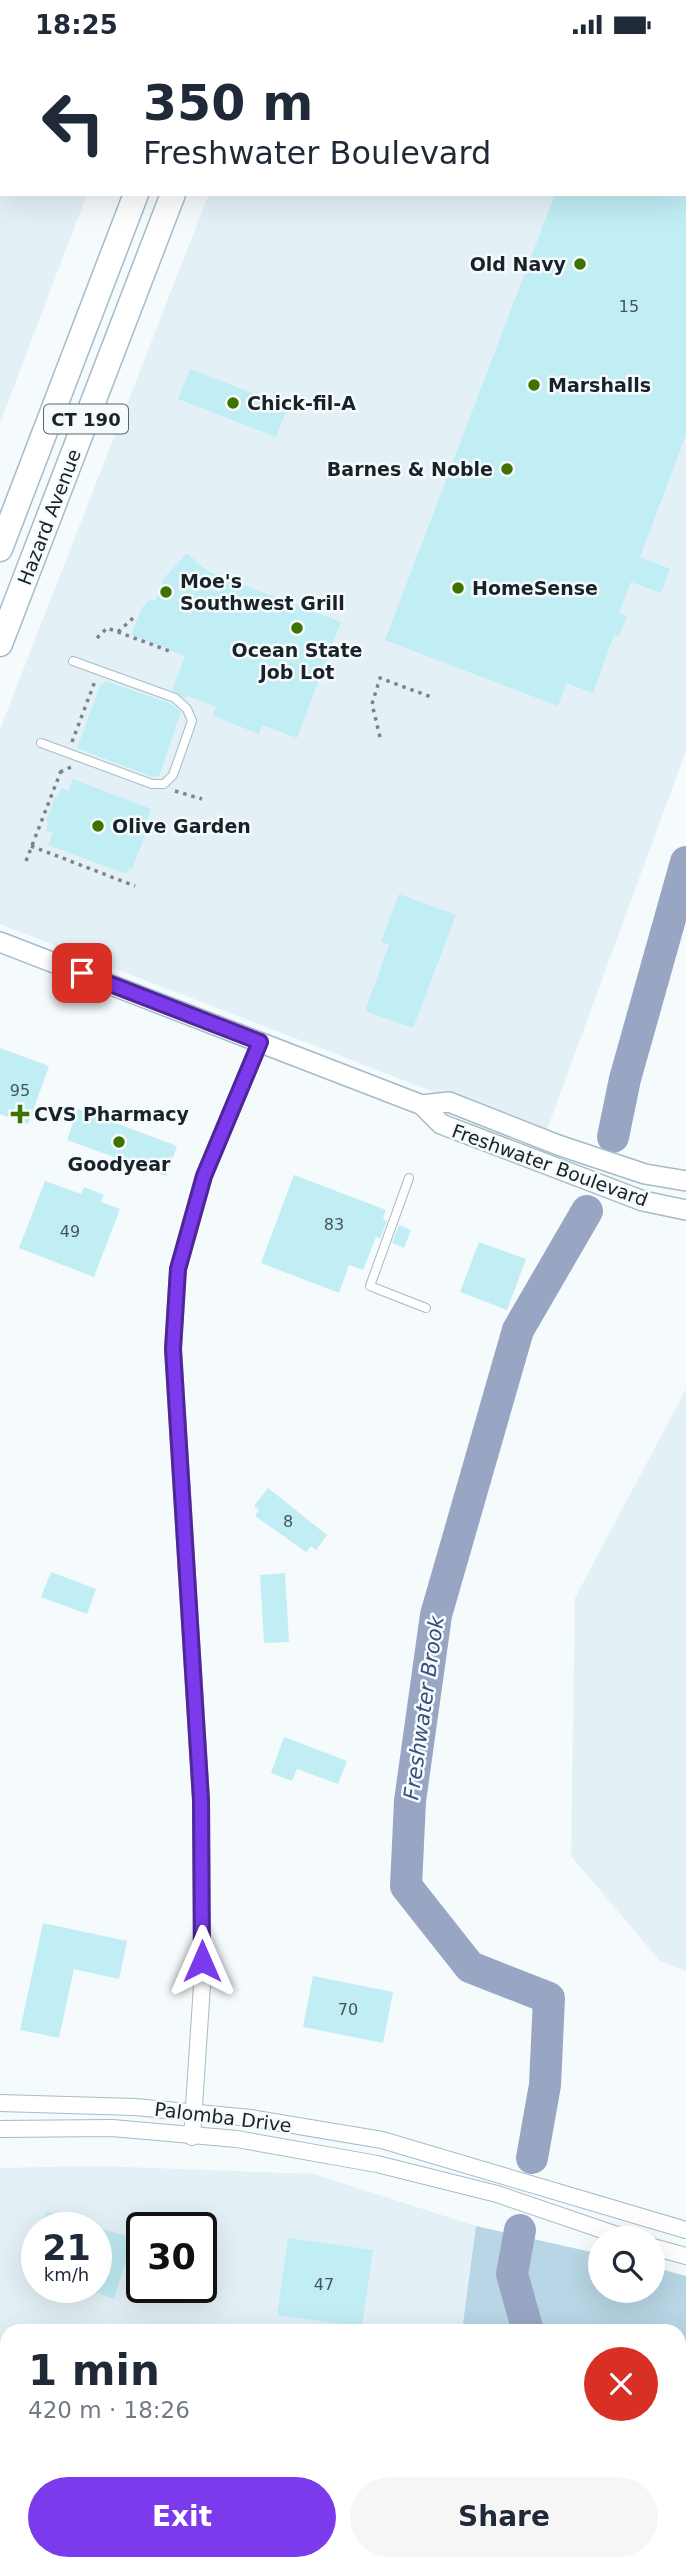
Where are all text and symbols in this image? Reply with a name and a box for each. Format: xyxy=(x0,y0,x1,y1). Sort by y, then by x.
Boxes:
text: 18:25 xyxy=(35,10,118,40)
text: 350 m xyxy=(143,75,313,132)
icon: left xyxy=(28,77,119,168)
text: Freshwater Boulevard xyxy=(143,134,491,172)
place label: Old Navy xyxy=(470,253,567,275)
marker: Old Navy xyxy=(572,256,588,272)
house number: 15 xyxy=(619,297,639,316)
place label: Marshalls xyxy=(548,374,651,396)
marker: Marshalls xyxy=(526,377,542,393)
place label: Chick-fil-A xyxy=(247,392,356,414)
marker: Chick-fil-A xyxy=(225,395,241,411)
road number: CT 190 xyxy=(44,405,128,433)
street label: Hazard Avenue xyxy=(13,446,85,588)
place label: Barnes & Noble xyxy=(327,458,493,480)
marker: Barnes & Noble xyxy=(499,461,515,477)
place label: Moe's Southwest Grill xyxy=(180,570,345,614)
place label: HomeSense xyxy=(472,577,598,599)
marker: HomeSense xyxy=(450,580,466,596)
marker: Moe's Southwest Grill xyxy=(158,584,174,600)
marker: Ocean State Job Lot xyxy=(289,620,305,636)
place label: Ocean State Job Lot xyxy=(232,639,362,683)
place label: Olive Garden xyxy=(112,815,251,837)
marker: Olive Garden xyxy=(90,818,106,834)
pin xyxy=(52,943,112,1003)
icon: arrive xyxy=(63,954,101,992)
house number: 95 xyxy=(10,1081,30,1100)
place label: CVS Pharmacy xyxy=(34,1103,189,1125)
marker: CVS Pharmacy xyxy=(12,1106,28,1122)
street label: Freshwater Boulevard xyxy=(449,1119,651,1211)
marker: Goodyear xyxy=(111,1134,127,1150)
place label: Goodyear xyxy=(68,1153,171,1175)
house number: 83 xyxy=(324,1215,344,1234)
house number: 49 xyxy=(60,1222,80,1241)
house number: 8 xyxy=(283,1512,293,1531)
water label: Freshwater Brook xyxy=(399,1614,449,1801)
position arrow xyxy=(165,1924,239,1998)
house number: 70 xyxy=(338,2000,358,2019)
street label: Palomba Drive xyxy=(153,2098,293,2136)
speed limit sign: 30 xyxy=(126,2212,217,2303)
map controls xyxy=(588,2226,665,2303)
button: search xyxy=(588,2226,665,2303)
text: 21 xyxy=(42,2228,91,2268)
text: km/h xyxy=(44,2264,89,2285)
house number: 47 xyxy=(314,2275,334,2294)
text: 1 min xyxy=(28,2346,160,2395)
button: close xyxy=(584,2347,658,2421)
text: 420 m · 18:26 xyxy=(28,2397,190,2423)
button: Exit xyxy=(28,2477,336,2557)
button: Share xyxy=(350,2477,658,2557)

